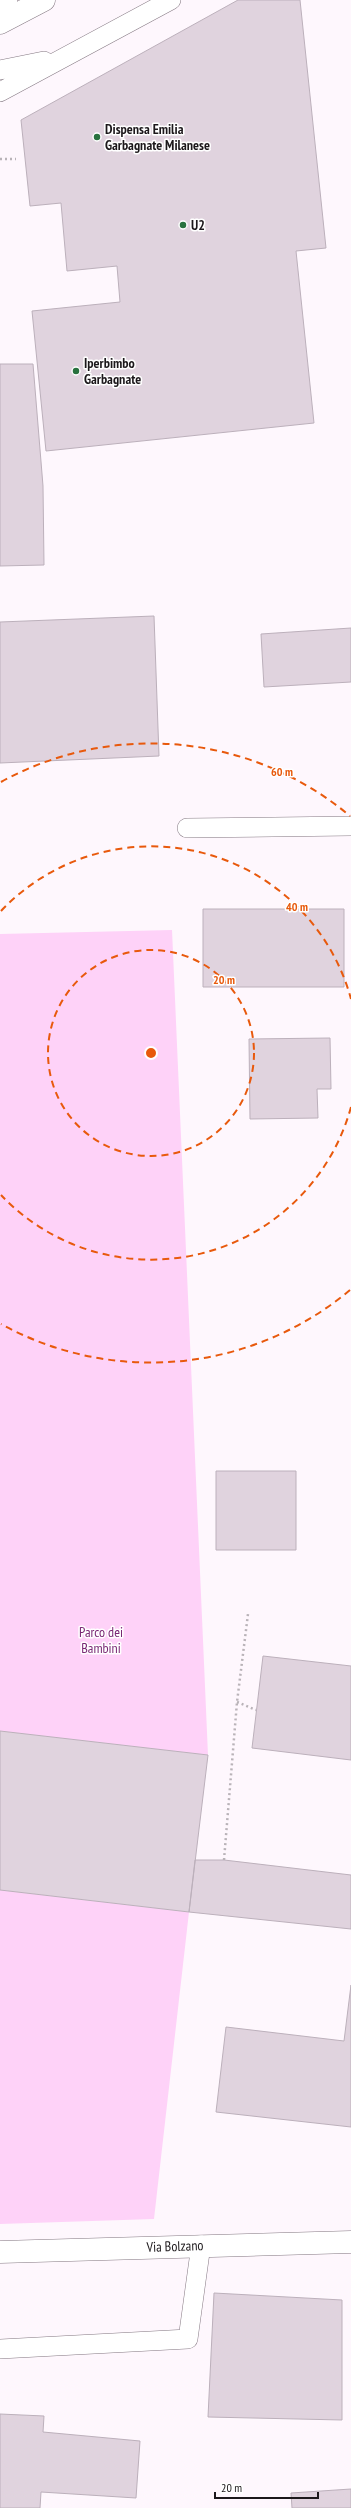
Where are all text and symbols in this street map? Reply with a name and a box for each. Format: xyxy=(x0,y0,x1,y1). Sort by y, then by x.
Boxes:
place label: Dispensa Emilia Garbagnate Milanese xyxy=(105,120,210,154)
marker: Dispensa Emilia Garbagnate Milanese xyxy=(92,132,102,142)
place label: U2 xyxy=(191,216,205,234)
marker: U2 xyxy=(178,220,188,230)
place label: Iperbimbo Garbagnate xyxy=(84,354,141,388)
marker: Iperbimbo Garbagnate xyxy=(71,366,81,376)
text: 60 m xyxy=(271,764,293,779)
text: 40 m xyxy=(286,899,308,914)
text: 20 m xyxy=(213,972,235,987)
centre of rings xyxy=(144,1046,158,1060)
park label: Parco dei Bambini xyxy=(79,1623,123,1657)
street label: Via Bolzano xyxy=(145,2236,204,2256)
scale bar xyxy=(215,2474,318,2500)
text: 20 m xyxy=(221,2480,242,2495)

